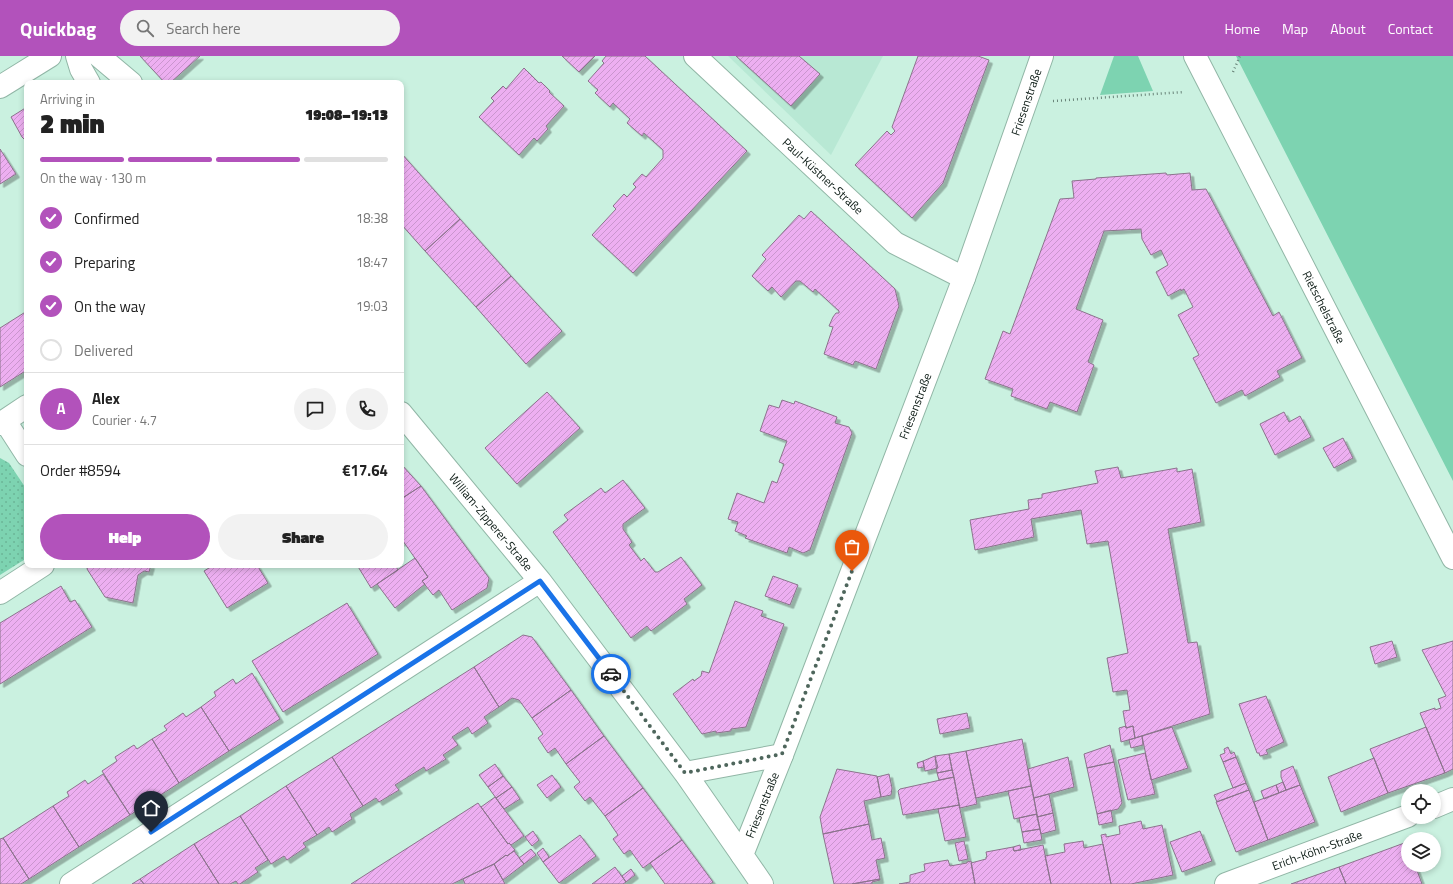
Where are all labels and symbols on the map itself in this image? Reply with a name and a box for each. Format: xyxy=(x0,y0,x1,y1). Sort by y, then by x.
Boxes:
street label: Friesenstraße xyxy=(1006,66,1046,138)
street label: Paul-Küstner-Straße xyxy=(778,133,868,219)
street label: Rietschelstraße xyxy=(1298,267,1350,347)
street label: Friesenstraße xyxy=(894,370,936,442)
street label: William-Zipperer-Straße xyxy=(444,469,538,575)
pin xyxy=(835,530,869,571)
courier xyxy=(591,654,631,694)
street label: Friesenstraße xyxy=(740,769,784,841)
pin xyxy=(134,791,168,832)
street label: Erich-Köhn-Straße xyxy=(1269,825,1365,875)

